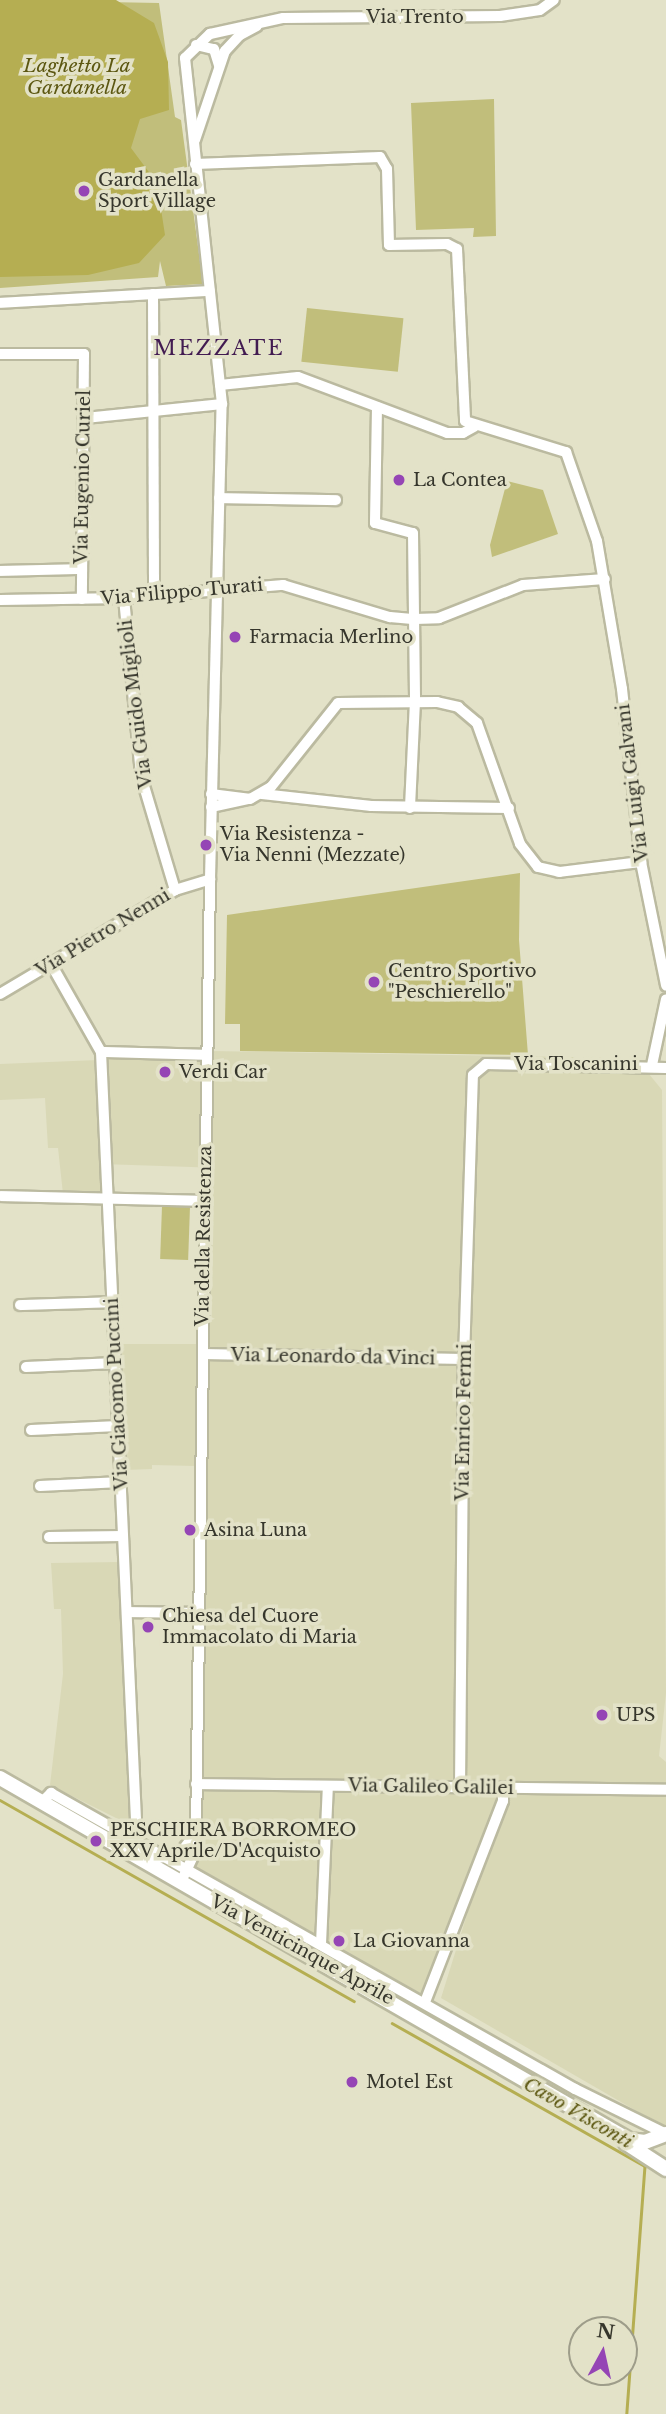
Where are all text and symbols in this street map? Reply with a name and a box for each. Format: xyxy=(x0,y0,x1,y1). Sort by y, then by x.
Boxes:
street label: Via Trento xyxy=(366,6,464,28)
water label: Laghetto La Gardanella xyxy=(23,55,131,99)
place label: Gardanella Sport Village xyxy=(98,170,217,212)
marker: Gardanella Sport Village xyxy=(76,183,92,199)
district label: MEZZATE xyxy=(154,335,284,361)
street label: Via Eugenio Curiel xyxy=(71,390,95,564)
place label: La Contea xyxy=(413,469,507,491)
marker: La Contea xyxy=(391,472,407,488)
street label: Via Filippo Turati xyxy=(99,574,265,610)
street label: Via Guido Miglioli xyxy=(115,618,157,790)
place label: Farmacia Merlino xyxy=(249,626,413,648)
marker: Farmacia Merlino xyxy=(227,629,243,645)
street label: Via Luigi Galvani xyxy=(613,703,653,863)
place label: Via Resistenza - Via Nenni (Mezzate) xyxy=(220,824,405,866)
marker: Via Resistenza - Via Nenni (Mezzate) xyxy=(198,837,214,853)
street label: Via Pietro Nenni xyxy=(32,884,174,982)
place label: Centro Sportivo "Peschierello" xyxy=(388,961,537,1004)
marker: Centro Sportivo "Peschierello" xyxy=(366,974,382,990)
street label: Via Toscanini xyxy=(514,1053,638,1075)
place label: Verdi Car xyxy=(179,1061,267,1083)
marker: Verdi Car xyxy=(157,1064,173,1080)
street label: Via della Resistenza xyxy=(192,1145,216,1327)
street label: Via Giacomo Puccini xyxy=(101,1297,133,1491)
street label: Via Enrico Fermi xyxy=(452,1343,476,1501)
street label: Via Leonardo da Vinci xyxy=(230,1344,436,1370)
place label: Asina Luna xyxy=(204,1519,307,1541)
marker: Asina Luna xyxy=(182,1522,198,1538)
place label: Chiesa del Cuore Immacolato di Maria xyxy=(162,1606,357,1648)
marker: Chiesa del Cuore Immacolato di Maria xyxy=(140,1619,156,1635)
place label: UPS xyxy=(616,1704,655,1726)
marker: UPS xyxy=(594,1707,610,1723)
street label: Via Galileo Galilei xyxy=(348,1775,514,1799)
place label: PESCHIERA BORROMEO XXV Aprile/D'Acquisto xyxy=(110,1820,357,1862)
marker: PESCHIERA BORROMEO XXV Aprile/D'Acquisto xyxy=(88,1833,104,1849)
street label: Via Venticinque Aprile xyxy=(206,1890,398,2010)
place label: La Giovanna xyxy=(353,1930,470,1952)
marker: La Giovanna xyxy=(331,1933,347,1949)
place label: Motel Est xyxy=(366,2071,453,2093)
water label: Cavo Visconti xyxy=(519,2073,637,2153)
marker: Motel Est xyxy=(344,2074,360,2090)
north arrow xyxy=(568,2316,638,2386)
text: N xyxy=(595,2319,616,2344)

